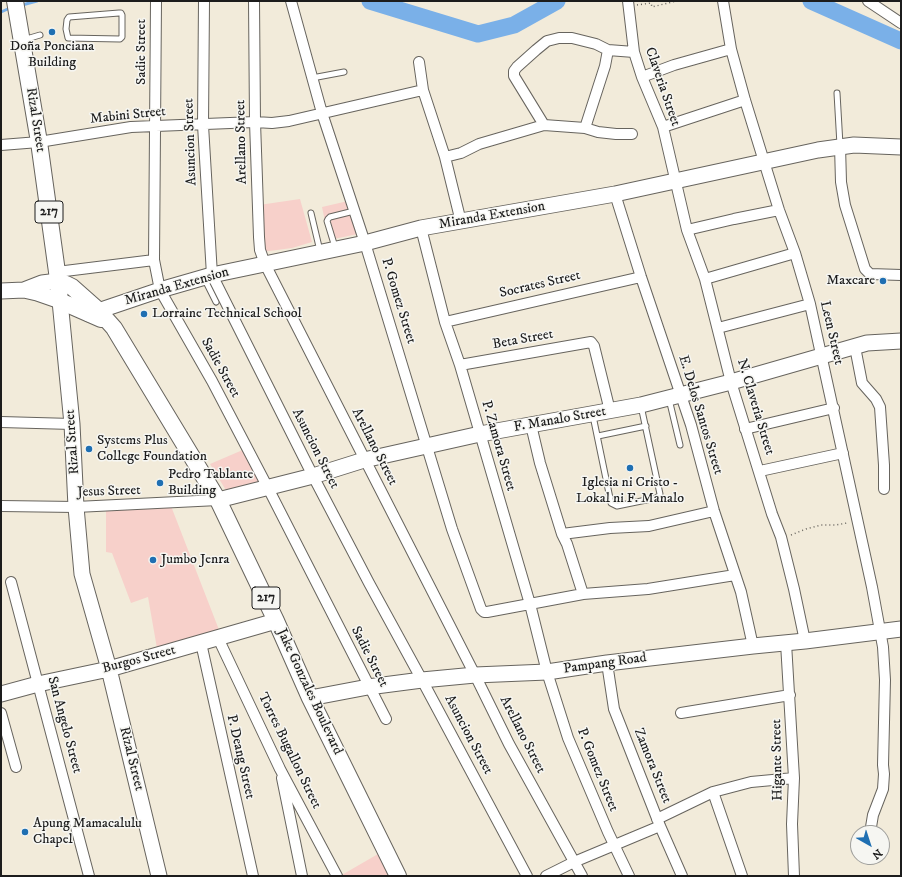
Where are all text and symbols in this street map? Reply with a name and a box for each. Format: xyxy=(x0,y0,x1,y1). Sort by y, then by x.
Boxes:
street label: Sadie Street xyxy=(134,19,150,85)
marker: Doña Ponciana Building xyxy=(47,27,57,37)
place label: Doña Ponciana Building xyxy=(10,39,94,72)
street label: Claveria Street xyxy=(641,45,683,129)
street label: Rizal Street xyxy=(22,86,48,154)
street label: Asuncion Street xyxy=(181,98,201,186)
street label: Arellano Street xyxy=(233,100,251,184)
street label: Mabini Street xyxy=(89,104,167,128)
street label: Miranda Extension xyxy=(438,198,546,234)
road number: 217 xyxy=(35,201,63,223)
street label: P. Gomez Street xyxy=(377,256,419,346)
street label: Miranda Extension xyxy=(123,264,231,310)
street label: Socrates Street xyxy=(498,268,582,302)
place label: Maxcare xyxy=(826,273,875,289)
marker: Maxcare xyxy=(878,276,888,286)
street label: Leen Street xyxy=(815,299,847,367)
place label: Lorraine Technical School xyxy=(152,306,302,322)
marker: Lorraine Technical School xyxy=(139,309,149,319)
street label: Beta Street xyxy=(491,326,555,354)
street label: Sadie Street xyxy=(197,335,243,401)
street label: E. Delos Santos Street xyxy=(674,353,726,477)
street label: N. Claveria Street xyxy=(732,357,778,457)
street label: P. Zamora Street xyxy=(477,399,519,493)
street label: F. Manalo Street xyxy=(513,404,607,436)
street label: Asuncion Street xyxy=(288,406,342,492)
street label: Arellano Street xyxy=(347,406,401,488)
street label: Rizal Street xyxy=(62,409,84,475)
place label: Systems Plus College Foundation xyxy=(97,433,207,466)
marker: Systems Plus College Foundation xyxy=(84,444,94,454)
marker: Iglesia ni Cristo - Lokal ni F. Manalo xyxy=(625,463,635,473)
place label: Pedro Tablante Building xyxy=(168,467,253,500)
place label: Iglesia ni Cristo - Lokal ni F. Manalo xyxy=(576,475,684,508)
marker: Pedro Tablante Building xyxy=(155,478,165,488)
street label: Jesus Street xyxy=(77,482,141,502)
place label: Jumbo Jenra xyxy=(161,552,230,568)
marker: Jumbo Jenra xyxy=(148,555,158,565)
road number: 217 xyxy=(252,587,280,609)
street label: Sadie Street xyxy=(347,624,391,690)
street label: Jake Gonzales Boulevard xyxy=(272,626,346,758)
street label: Burgos Street xyxy=(100,642,178,678)
street label: Pampang Road xyxy=(562,650,648,678)
street label: San Angelo Street xyxy=(43,675,85,775)
street label: Torres Bugallon Street xyxy=(254,690,324,812)
street label: Asuncion Street xyxy=(440,692,496,778)
street label: Arellano Street xyxy=(495,694,549,776)
street label: P. Deang Street xyxy=(222,713,258,801)
street label: Higante Street xyxy=(769,719,787,801)
street label: Rizal Street xyxy=(115,725,147,793)
street label: P. Gomez Street xyxy=(573,726,621,814)
street label: Zamora Street xyxy=(629,726,675,806)
place label: Apung Mamacalulu Chapel xyxy=(33,816,142,848)
north arrow xyxy=(850,825,890,865)
marker: Apung Mamacalulu Chapel xyxy=(20,827,30,837)
text: N xyxy=(869,845,885,862)

